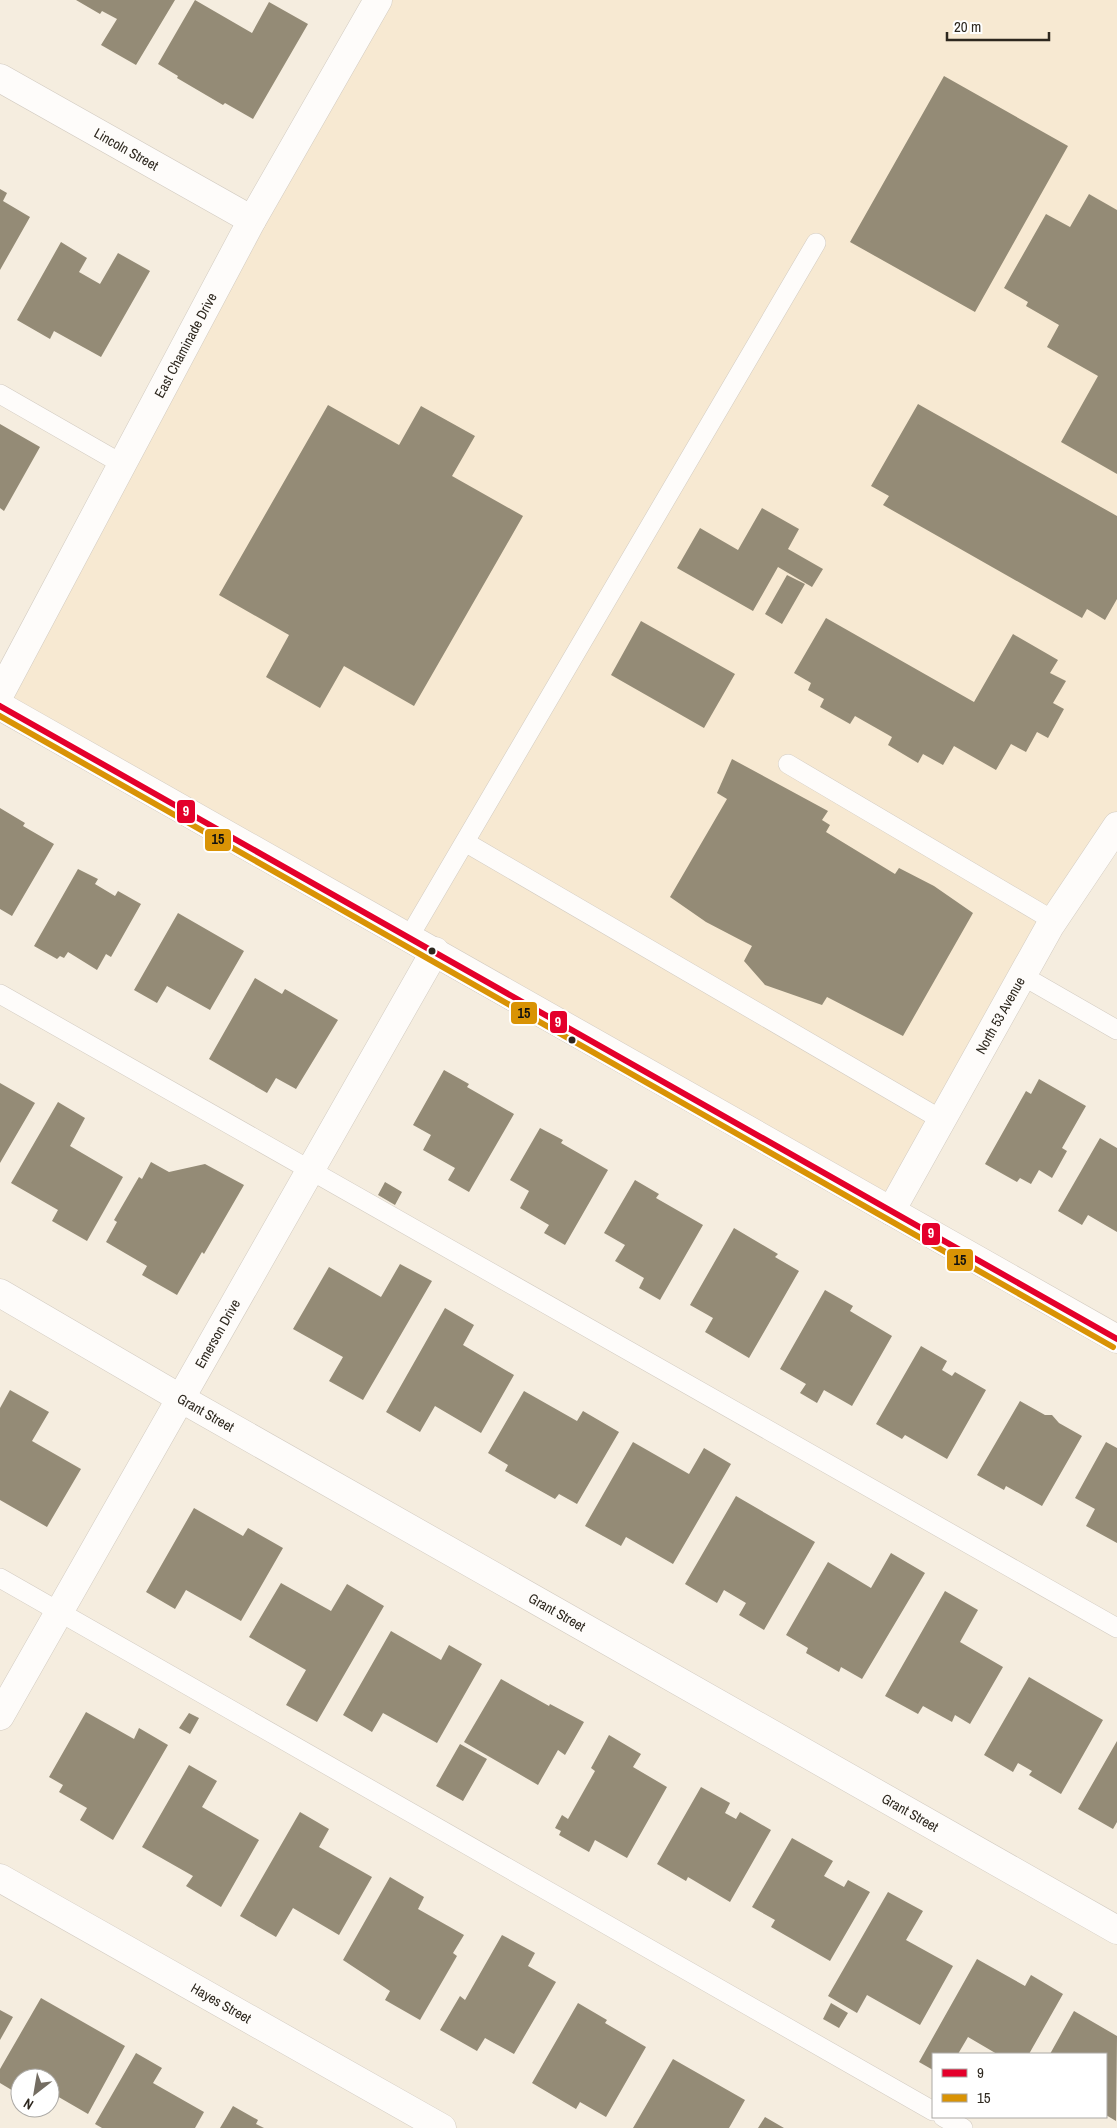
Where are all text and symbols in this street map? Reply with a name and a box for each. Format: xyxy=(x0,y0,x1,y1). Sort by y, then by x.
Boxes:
scale bar xyxy=(947,10,1050,42)
text: 20 m xyxy=(954,16,981,37)
street label: Lincoln Street xyxy=(91,124,162,174)
street label: East Chaminade Drive xyxy=(150,290,221,401)
line badge: 9 xyxy=(176,799,196,824)
text: 9 xyxy=(183,802,189,820)
line badge: 15 xyxy=(204,828,232,852)
text: 15 xyxy=(212,830,225,848)
unlabelled marker xyxy=(427,946,437,956)
street label: North 53 Avenue xyxy=(971,974,1029,1057)
line badge: 15 xyxy=(510,1001,538,1025)
text: 15 xyxy=(518,1004,531,1022)
line badge: 9 xyxy=(549,1010,568,1034)
text: 9 xyxy=(555,1013,561,1031)
unlabelled marker xyxy=(567,1035,577,1045)
line badge: 9 xyxy=(921,1222,941,1246)
text: 9 xyxy=(928,1224,934,1242)
line badge: 15 xyxy=(946,1248,974,1272)
text: 15 xyxy=(954,1251,967,1269)
street label: Emerson Drive xyxy=(191,1296,244,1371)
street label: Grant Street xyxy=(174,1389,237,1436)
street label: Grant Street xyxy=(525,1589,589,1635)
street label: Grant Street xyxy=(878,1789,942,1836)
street label: Hayes Street xyxy=(188,1979,254,2027)
legend xyxy=(932,2053,1107,2118)
text: 9 xyxy=(977,2062,984,2083)
north arrow xyxy=(10,2068,60,2118)
text: 15 xyxy=(977,2087,991,2108)
text: N xyxy=(20,2094,36,2114)

